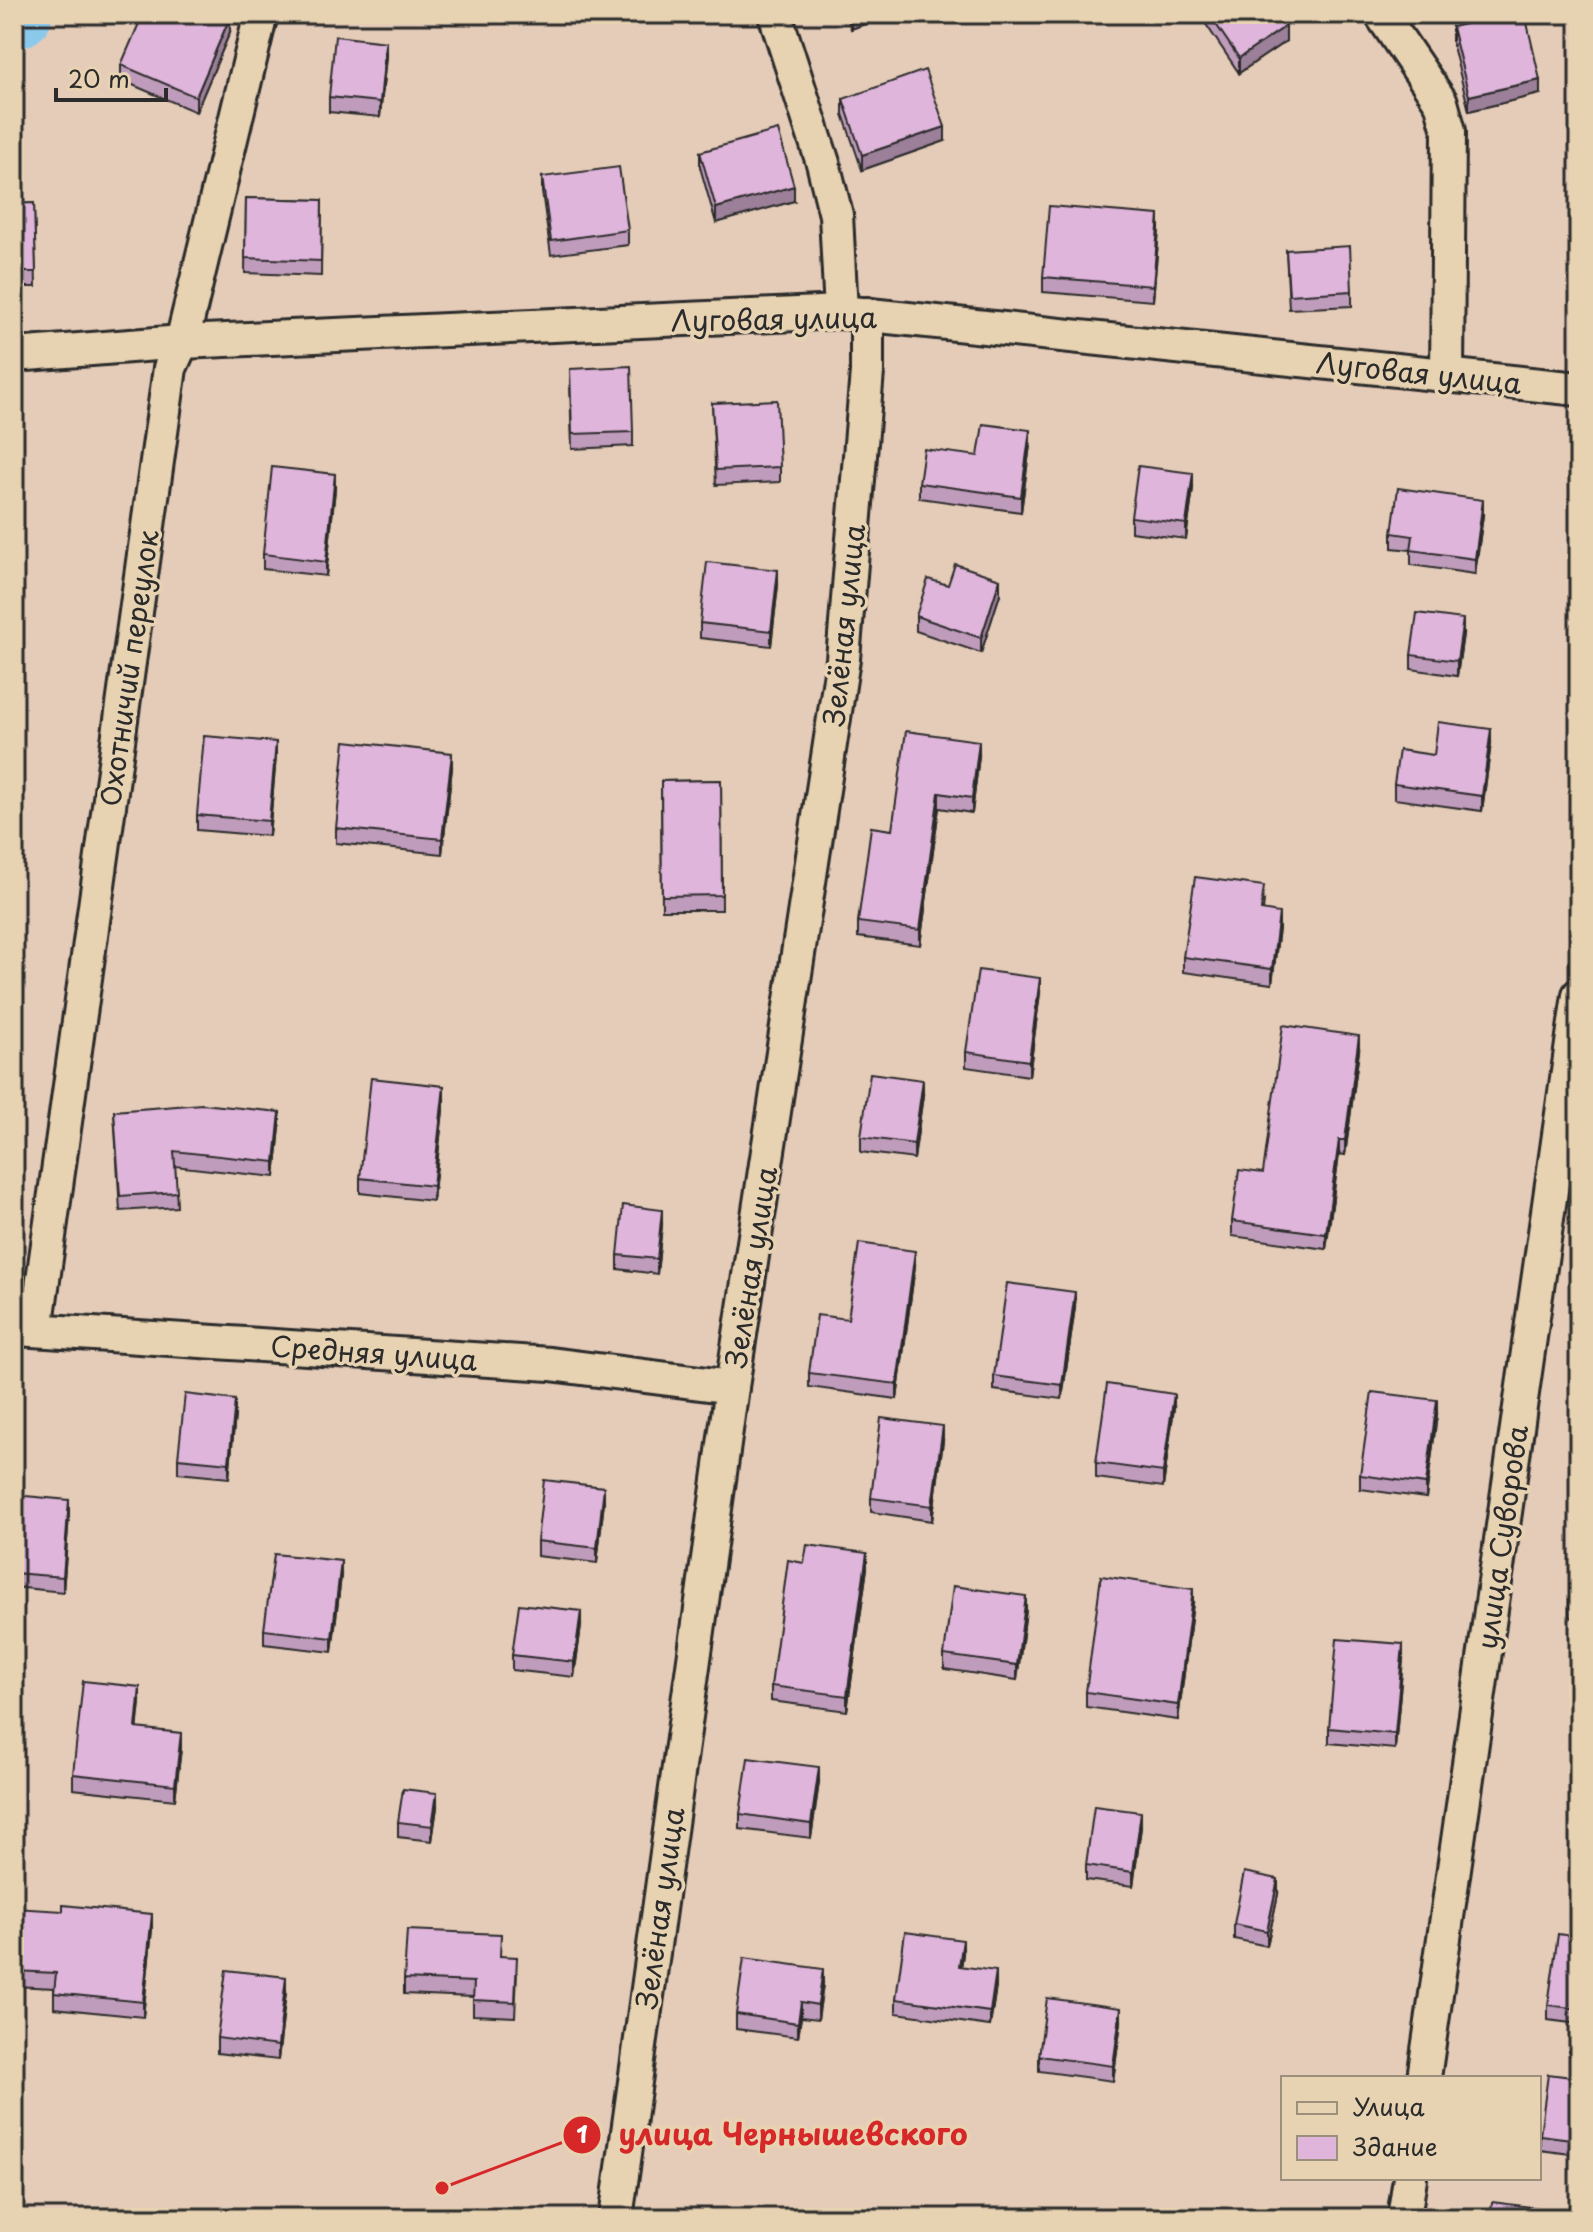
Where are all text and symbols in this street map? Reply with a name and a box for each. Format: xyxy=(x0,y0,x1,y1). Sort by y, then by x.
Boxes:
scale bar xyxy=(56,52,166,102)
text: 20 m xyxy=(68,60,130,96)
street label: Луговая улица xyxy=(671,295,878,341)
street label: Луговая улица xyxy=(1314,340,1524,404)
street label: Зелёная улица xyxy=(811,521,875,728)
street label: Охотничий переулок xyxy=(87,527,169,809)
street label: Зелёная улица xyxy=(713,1163,787,1371)
street label: Средняя улица xyxy=(269,1323,479,1381)
street label: улица Суворова xyxy=(1464,1422,1538,1652)
street label: Зелёная улица xyxy=(624,1804,694,2012)
legend xyxy=(1281,2076,1541,2180)
text: Улица xyxy=(1353,2088,1425,2124)
callout: улица Чернышевского xyxy=(562,2108,985,2162)
text: улица Чернышевского xyxy=(618,2110,968,2155)
text: 1 xyxy=(576,2115,588,2151)
text: Здание xyxy=(1353,2128,1438,2164)

